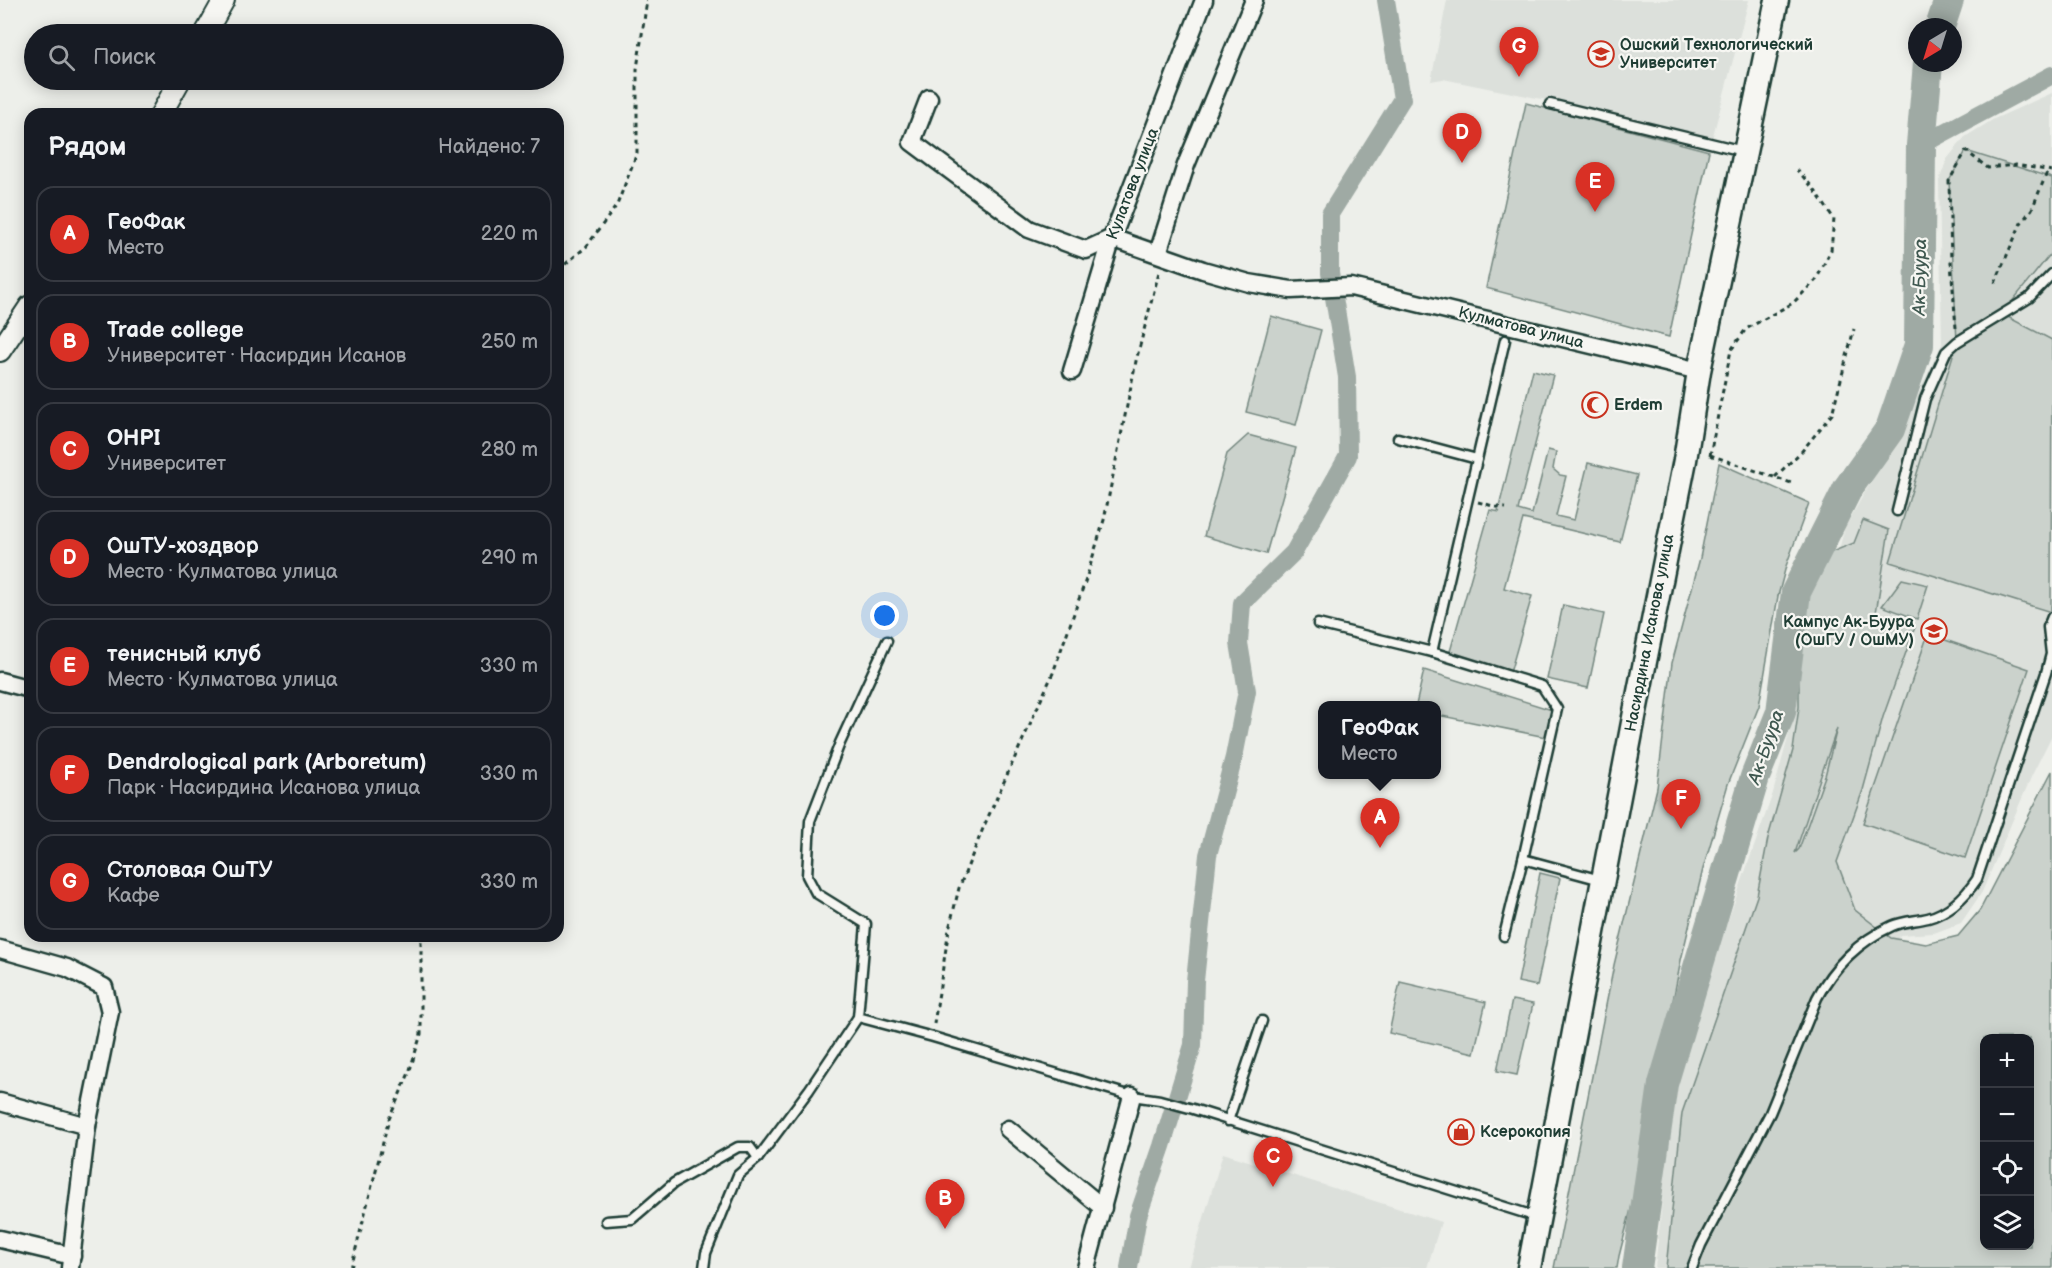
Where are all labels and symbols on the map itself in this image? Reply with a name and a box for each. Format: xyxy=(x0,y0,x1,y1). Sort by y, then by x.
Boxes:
north arrow xyxy=(1908,18,1962,72)
pin: G xyxy=(1500,28,1538,77)
place label: Ошский Технологический Университет xyxy=(1620,36,1813,73)
school or university icon: Ошский Технологический Университет xyxy=(1586,39,1616,69)
pin: D xyxy=(1442,114,1482,163)
street label: Кулатова улица xyxy=(1103,125,1163,243)
pin: E xyxy=(1576,162,1614,212)
water label: Ак-Буура xyxy=(1909,238,1931,317)
street label: Кулматова улица xyxy=(1456,303,1586,353)
mosque icon: Erdem xyxy=(1580,390,1610,420)
place label: Erdem xyxy=(1614,396,1663,415)
street label: Насирдина Исанова улица xyxy=(1621,532,1679,734)
your location xyxy=(870,601,899,630)
place label: Кампус Ак-Буура (ОшГУ / ОшМУ) xyxy=(1783,613,1915,650)
school or university icon: Кампус Ак-Буура (ОшГУ / ОшМУ) xyxy=(1919,616,1949,646)
water label: Ак-Буура xyxy=(1743,707,1788,788)
pin: F xyxy=(1662,780,1700,829)
pin: A xyxy=(1360,798,1400,848)
shop icon: Ксерокопия xyxy=(1446,1117,1476,1147)
place label: Ксерокопия xyxy=(1480,1123,1571,1142)
pin: C xyxy=(1254,1138,1292,1187)
pin: B xyxy=(926,1180,964,1229)

